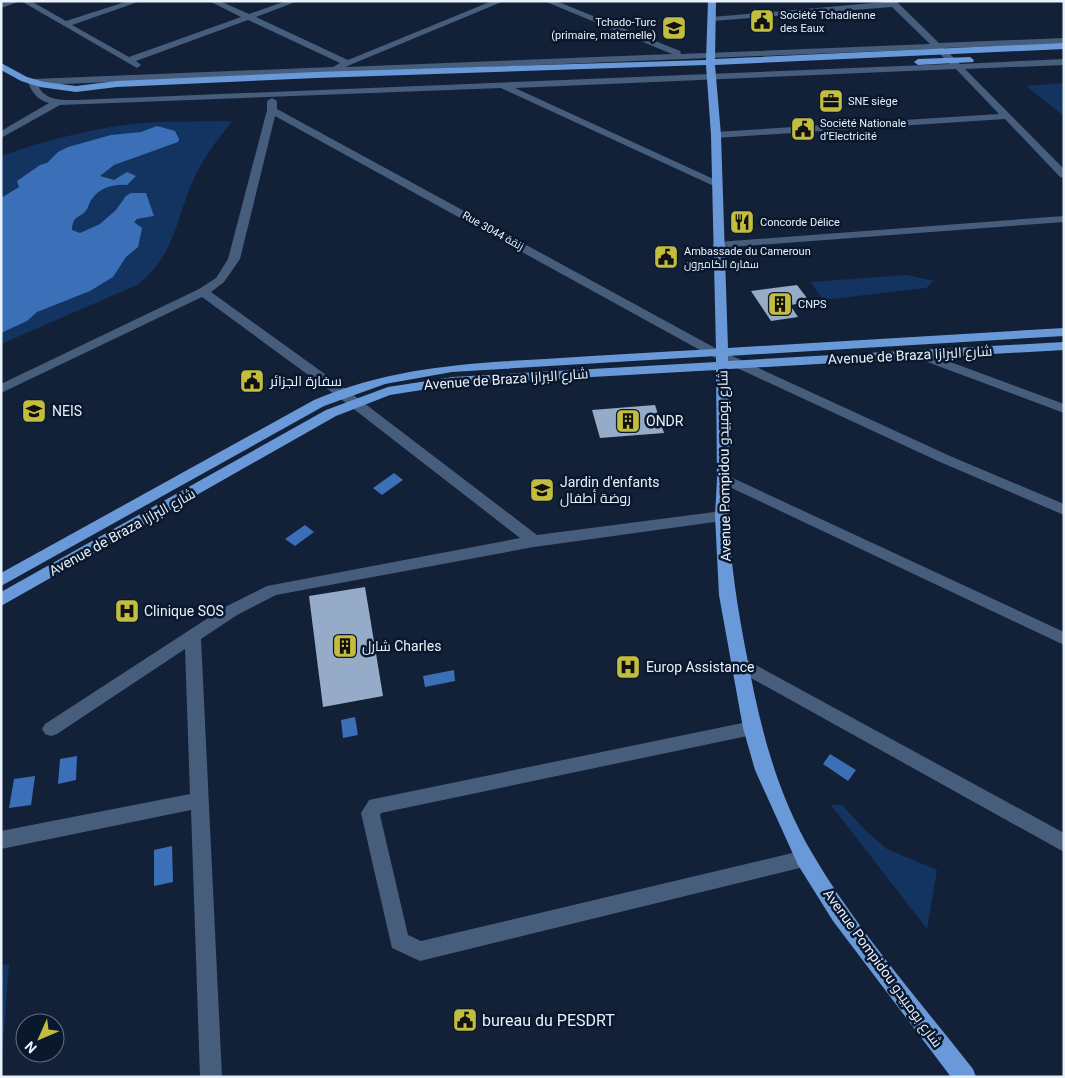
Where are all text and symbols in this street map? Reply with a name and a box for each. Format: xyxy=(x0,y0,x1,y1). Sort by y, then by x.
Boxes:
public building icon: Société Tchadienne des Eaux xyxy=(749,8,775,34)
place label: Société Tchadienne des Eaux xyxy=(780,9,876,35)
school or university icon: Tchado-Turc (primaire, maternelle) xyxy=(661,15,687,41)
place label: Tchado-Turc (primaire, maternelle) xyxy=(551,16,656,42)
office icon: SNE siège xyxy=(818,88,844,114)
place label: SNE siège xyxy=(848,95,898,108)
public building icon: Société Nationale d’Electricité xyxy=(790,116,816,142)
place label: Société Nationale d’Electricité xyxy=(820,117,906,143)
street label: Rue 3044 زنقة xyxy=(460,209,526,253)
restaurant icon: Concorde Délice xyxy=(729,209,755,235)
place label: Concorde Délice xyxy=(760,216,840,229)
public building icon: Ambassade du Cameroun سفارة الكاميرون xyxy=(653,244,679,270)
place label: Ambassade du Cameroun سفارة الكاميرون xyxy=(684,245,811,271)
building icon: CNPS xyxy=(767,291,793,317)
place label: CNPS xyxy=(798,298,827,311)
street label: Avenue de Braza شارع البرازا xyxy=(827,343,993,368)
street label: Avenue de Braza شارع البرازا xyxy=(423,365,589,394)
public building icon: سفارة الجزائر xyxy=(239,368,265,394)
street label: Avenue Pompidou شارع بومبيدو xyxy=(714,370,735,562)
place label: سفارة الجزائر xyxy=(269,373,342,389)
school or university icon: NEIS xyxy=(21,398,47,424)
place label: NEIS xyxy=(52,403,82,419)
building icon: ONDR xyxy=(615,408,641,434)
place label: ONDR xyxy=(646,413,684,429)
place label: Jardin d'enfants روضة أطفال xyxy=(560,474,660,507)
school or university icon: Jardin d'enfants روضة أطفال xyxy=(529,477,555,503)
street label: Avenue de Braza شارع البرازا xyxy=(46,485,198,580)
hospital icon: Clinique SOS xyxy=(114,598,140,624)
place label: Clinique SOS xyxy=(144,603,224,619)
building icon: شارل Charles xyxy=(332,633,358,659)
place label: شارل Charles xyxy=(362,638,441,655)
hospital icon: Europ Assistance xyxy=(615,654,641,680)
place label: Europ Assistance xyxy=(646,659,754,675)
street label: Avenue Pompidou شارع بومبيدو xyxy=(819,886,946,1051)
public building icon: bureau du PESDRT xyxy=(452,1007,478,1033)
place label: bureau du PESDRT xyxy=(482,1011,615,1030)
north arrow xyxy=(15,1013,65,1063)
text: N xyxy=(22,1038,40,1056)

